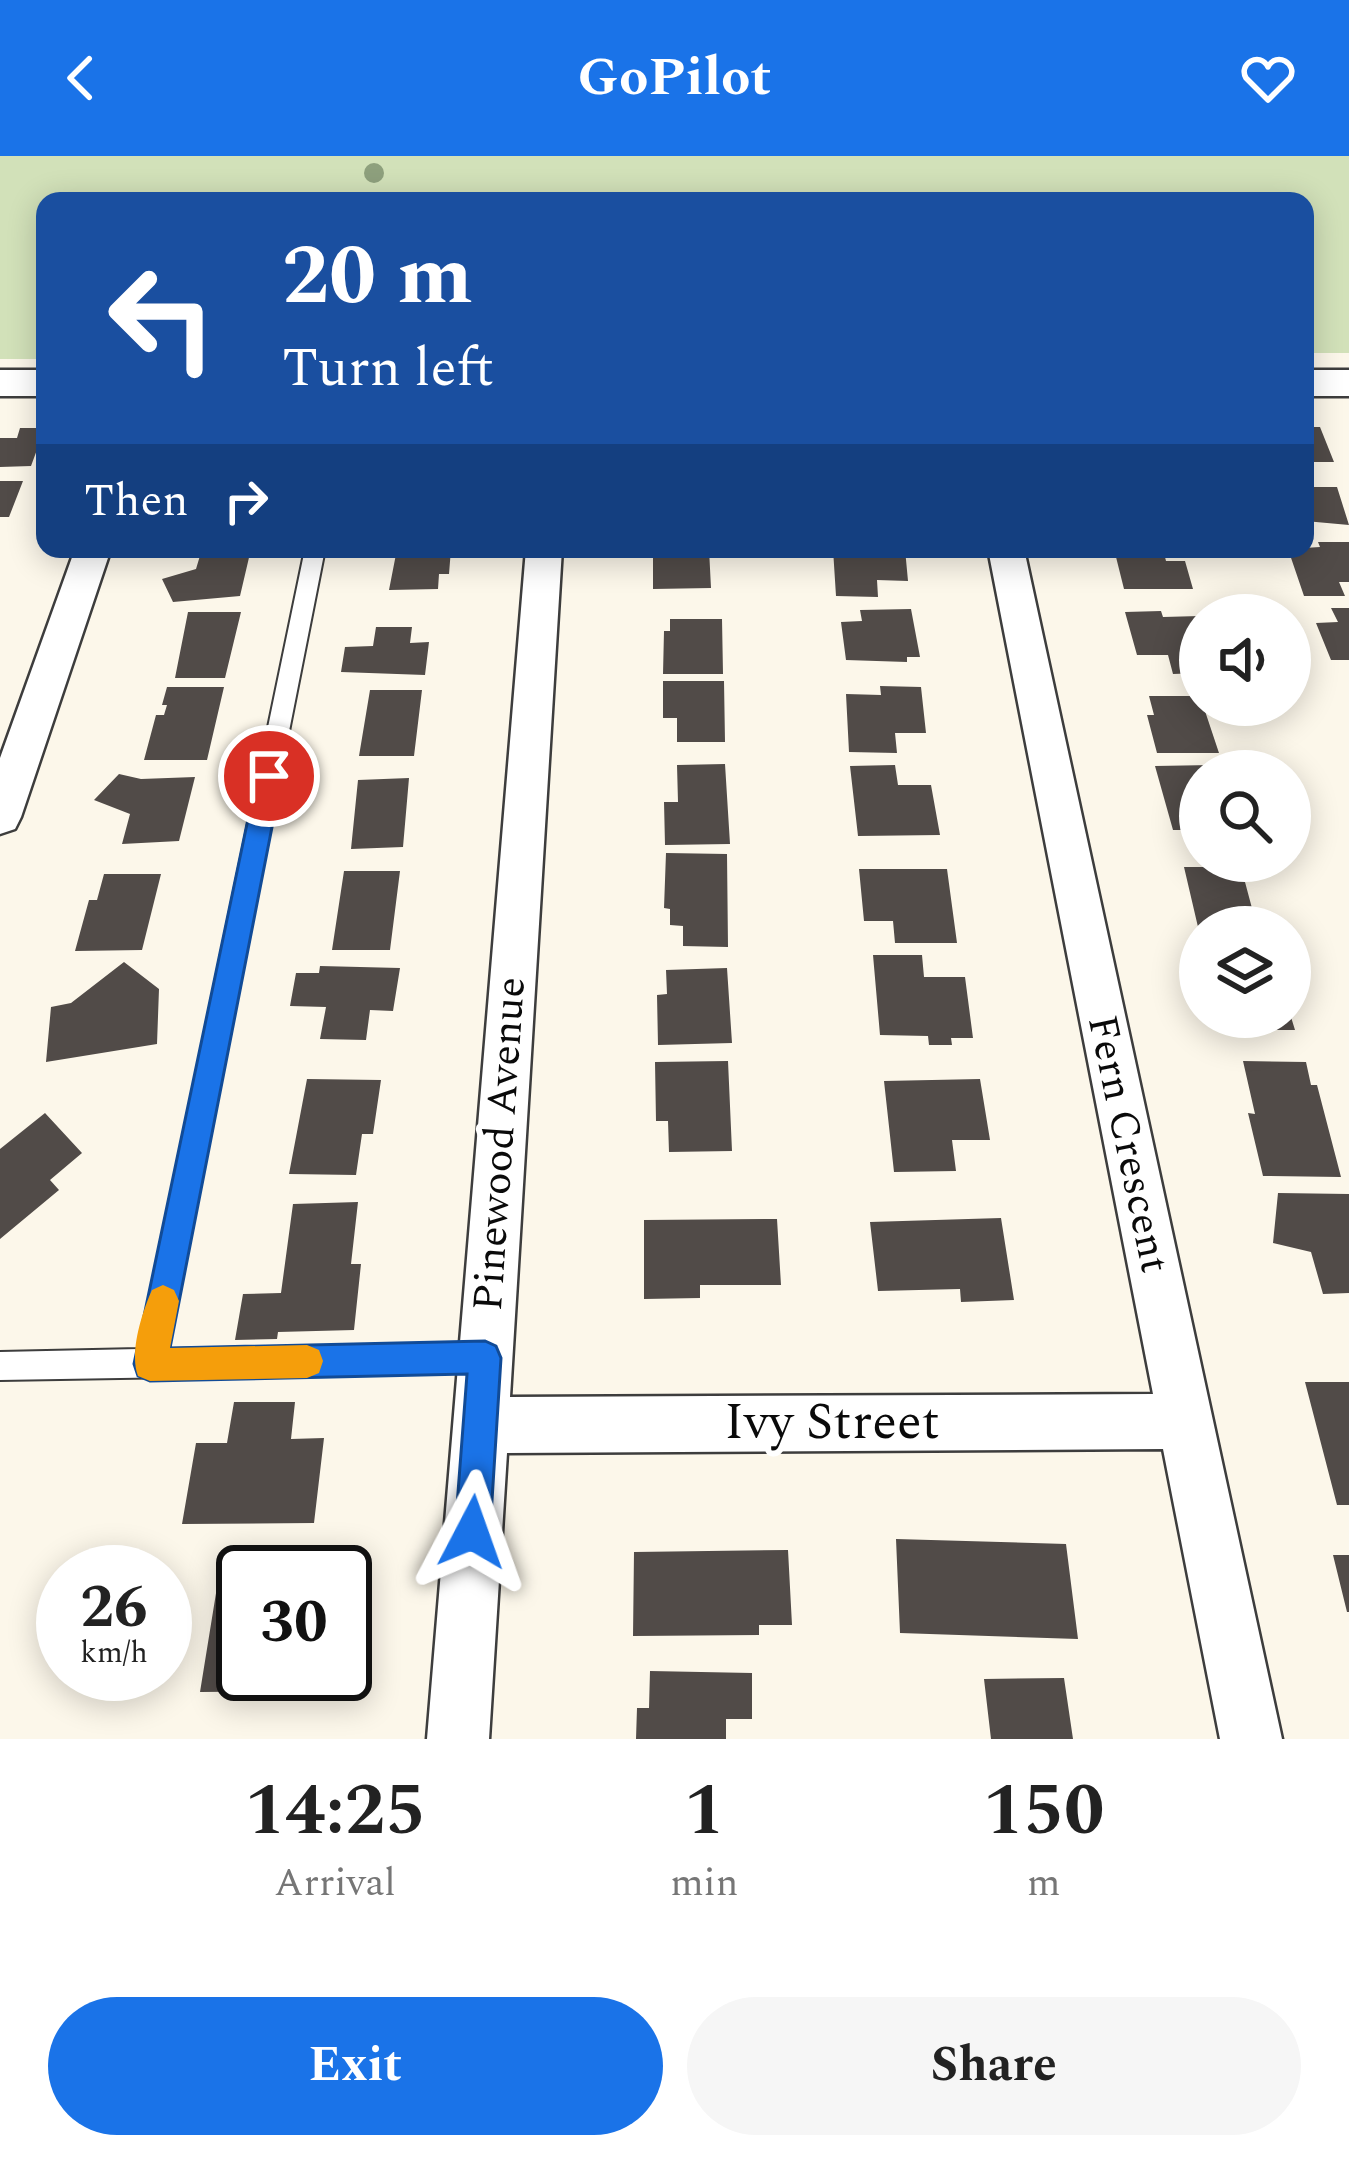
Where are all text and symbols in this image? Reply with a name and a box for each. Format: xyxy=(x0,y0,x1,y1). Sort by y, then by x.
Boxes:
text: GoPilot xyxy=(578,37,771,119)
icon: back xyxy=(48,45,114,111)
icon: heart xyxy=(1235,45,1301,111)
text: 20 m xyxy=(282,213,473,341)
icon: left xyxy=(84,240,240,396)
text: Turn left xyxy=(282,328,494,410)
text: Then xyxy=(84,467,189,536)
icon: right xyxy=(213,468,279,534)
map controls xyxy=(1179,594,1311,1038)
button: sound xyxy=(1179,594,1311,726)
pin xyxy=(218,725,320,827)
icon: arrive xyxy=(236,743,302,809)
button: search xyxy=(1179,750,1311,882)
button: layers xyxy=(1179,906,1311,1038)
street label: Pinewood Avenue xyxy=(457,975,543,1313)
street label: Fern Crescent xyxy=(1070,1009,1186,1279)
street label: Ivy Street xyxy=(724,1384,940,1462)
position arrow xyxy=(409,1469,535,1595)
speed limit sign: 30 xyxy=(216,1545,372,1701)
text: 26 xyxy=(80,1562,148,1654)
text: km/h xyxy=(80,1630,148,1676)
text: 14:25 xyxy=(245,1757,426,1866)
text: 1 xyxy=(684,1757,725,1866)
text: 150 xyxy=(983,1757,1104,1866)
text: Arrival xyxy=(274,1854,396,1913)
text: min xyxy=(670,1854,738,1913)
text: m xyxy=(1027,1854,1060,1913)
button: Exit xyxy=(48,1997,663,2135)
button: Share xyxy=(687,1997,1301,2135)

